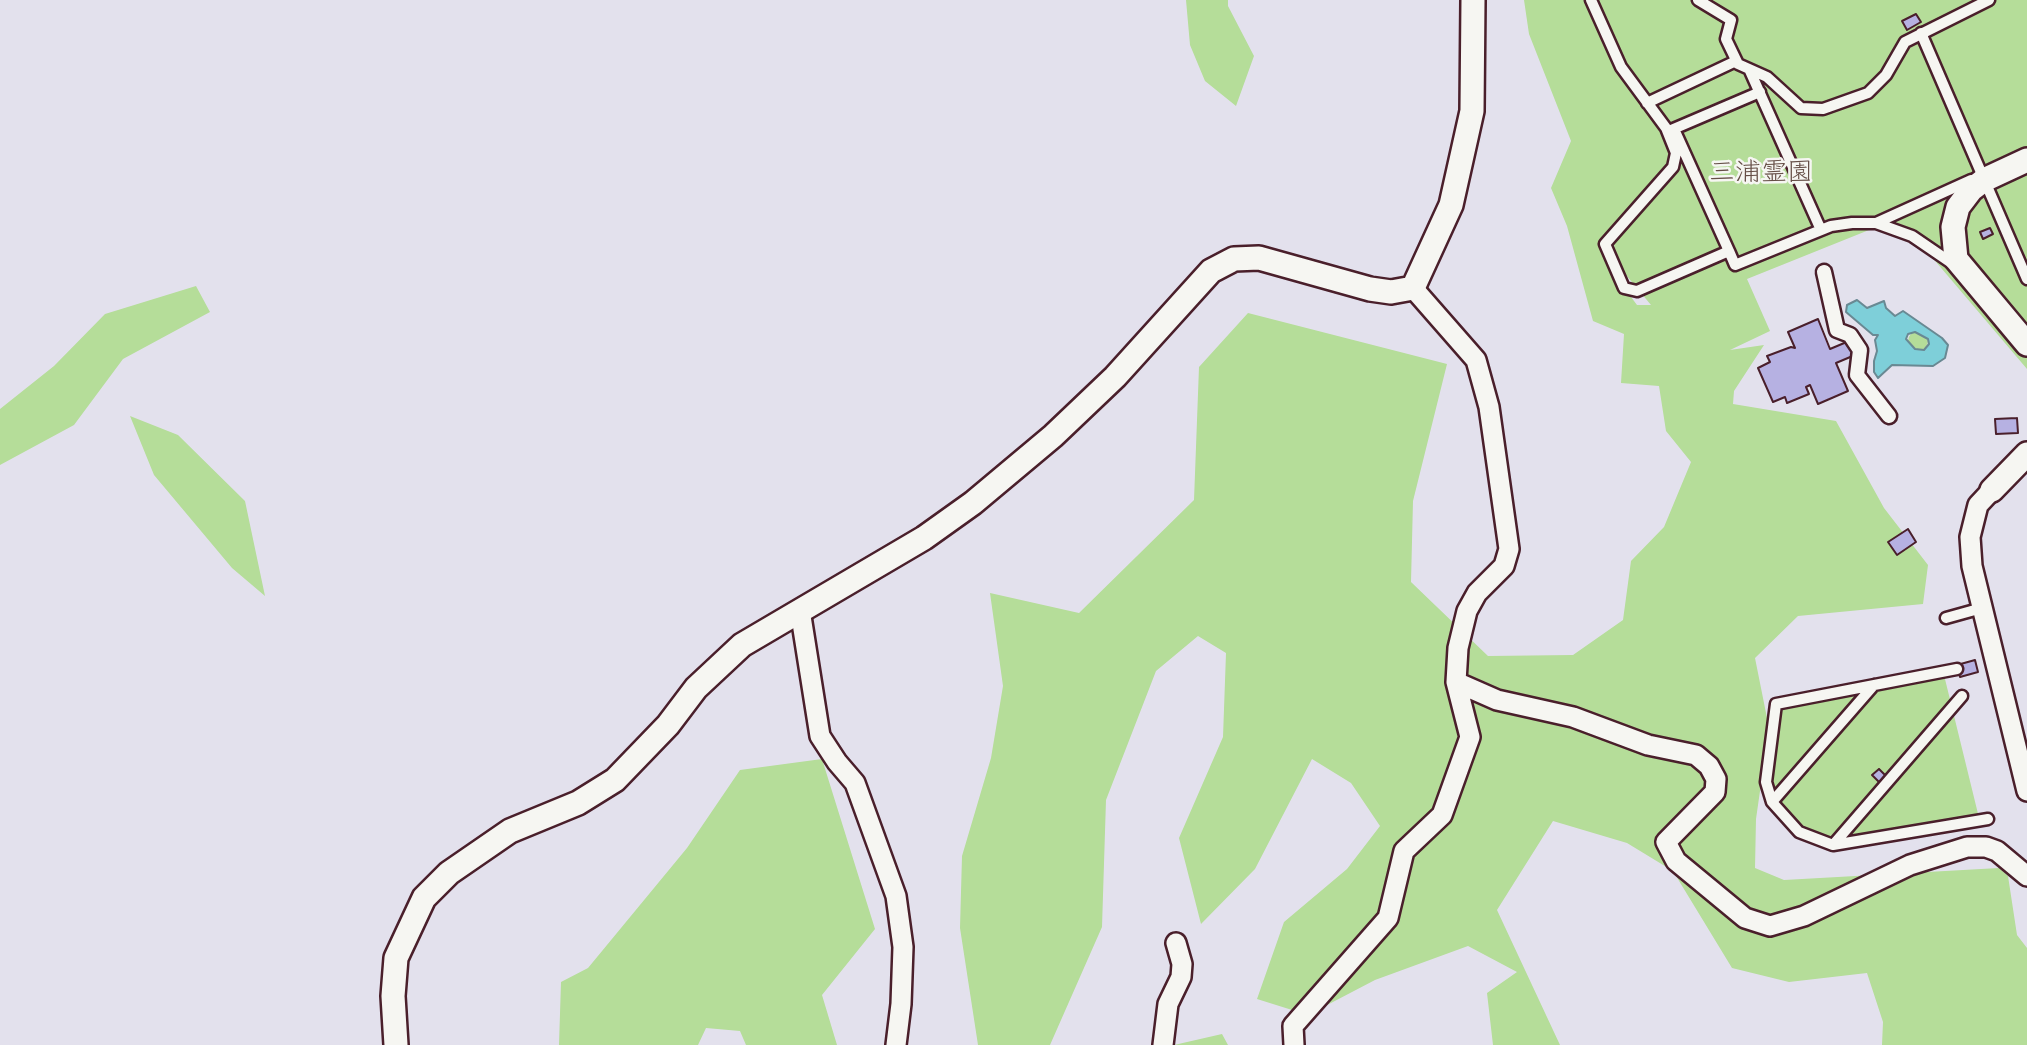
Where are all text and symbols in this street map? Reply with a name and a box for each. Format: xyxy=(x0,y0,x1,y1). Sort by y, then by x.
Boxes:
park label: 三浦霊園 xyxy=(1709,157,1813,189)

